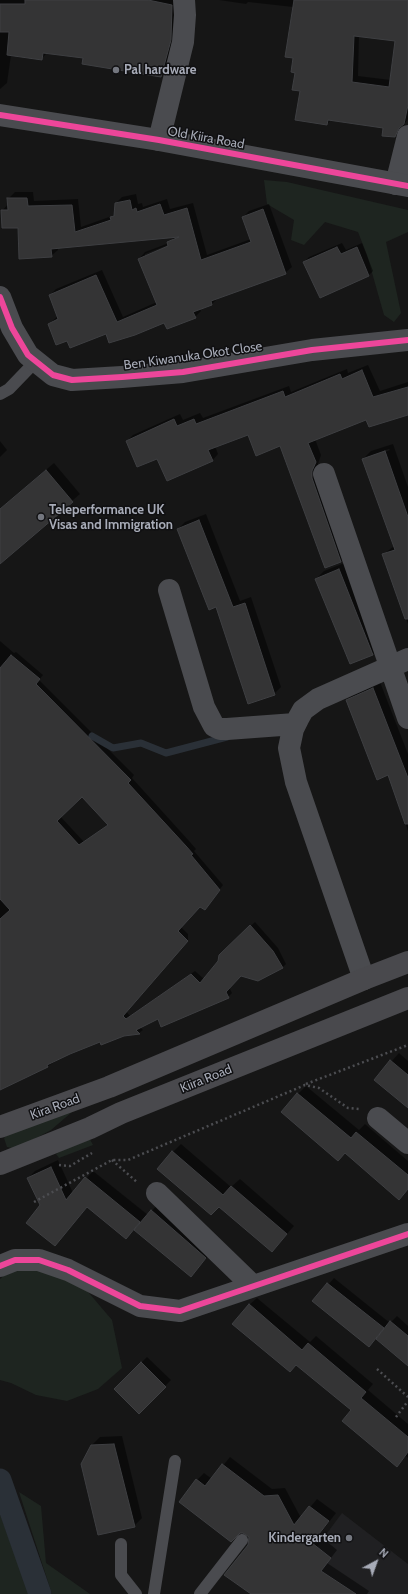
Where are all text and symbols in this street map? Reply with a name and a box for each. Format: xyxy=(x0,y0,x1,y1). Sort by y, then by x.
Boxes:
place label: Pal hardware xyxy=(124,62,196,78)
marker: Pal hardware xyxy=(111,65,121,75)
street label: Old Kiira Road xyxy=(166,124,246,152)
street label: Ben Kiwanuka Okot Close xyxy=(123,339,263,373)
place label: Teleperformance UK Visas and Immigration xyxy=(49,502,173,533)
marker: Teleperformance UK Visas and Immigration xyxy=(36,512,46,522)
street label: Kiira Road xyxy=(178,1062,234,1096)
street label: Kira Road xyxy=(28,1091,82,1123)
place label: Kindergarten xyxy=(268,1530,341,1546)
marker: Kindergarten xyxy=(344,1533,354,1543)
north arrow xyxy=(356,1542,396,1582)
text: N xyxy=(376,1545,391,1561)

